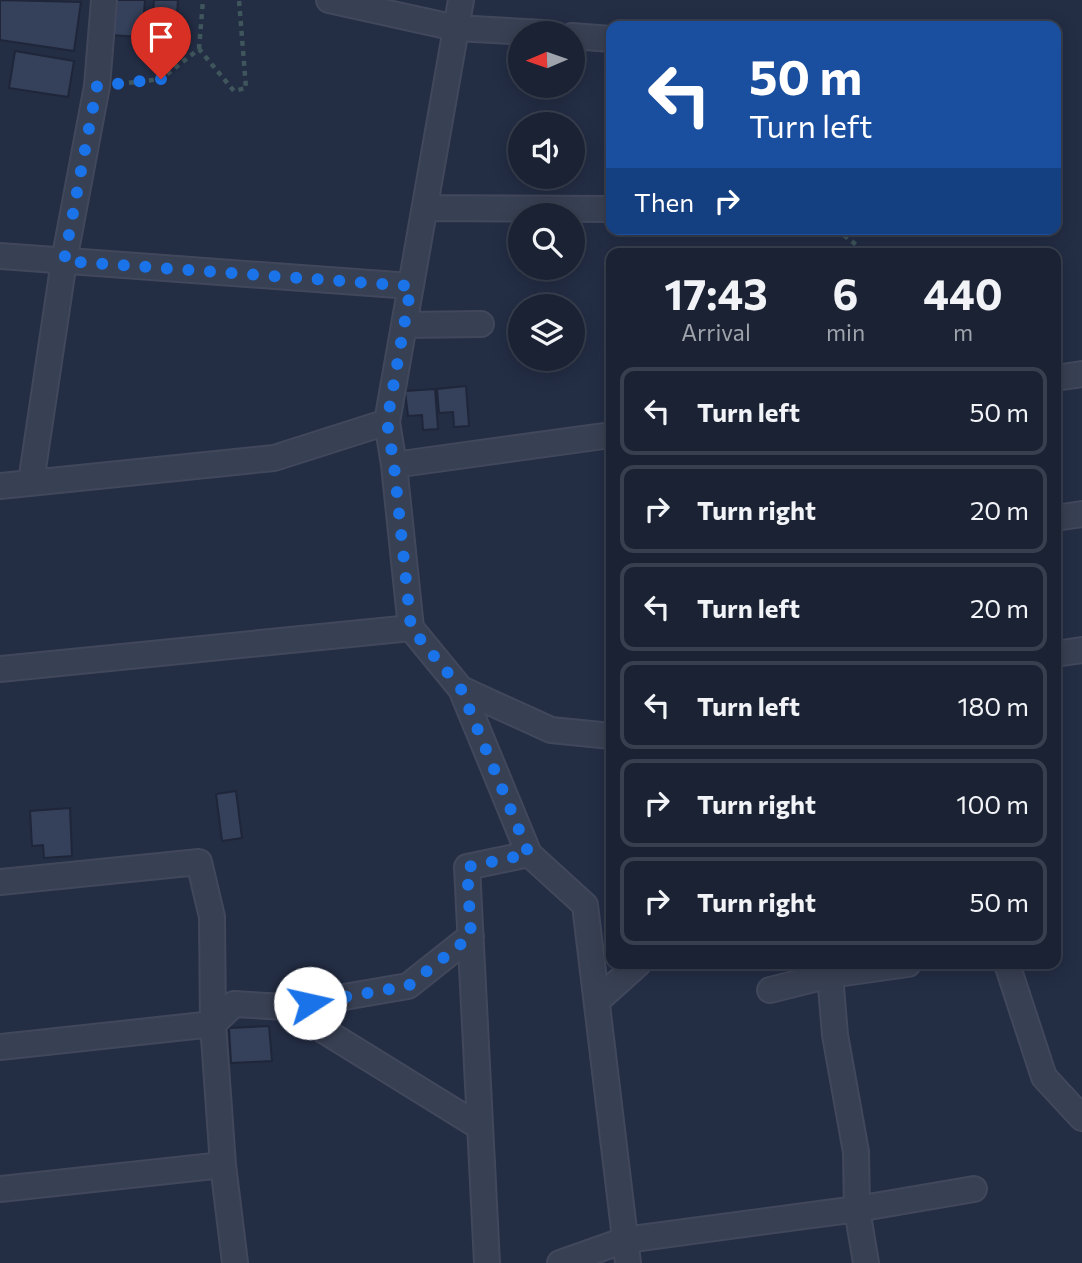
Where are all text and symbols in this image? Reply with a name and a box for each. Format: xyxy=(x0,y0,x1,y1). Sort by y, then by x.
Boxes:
pin xyxy=(131,7,191,79)
icon: arrive xyxy=(142,18,180,56)
north arrow xyxy=(508,21,584,98)
map controls xyxy=(508,21,585,371)
text: 50 m xyxy=(749,45,862,105)
icon: left xyxy=(634,49,725,140)
text: Turn left xyxy=(749,105,873,145)
button: sound xyxy=(508,112,585,189)
icon: right xyxy=(708,182,746,220)
text: Then xyxy=(634,186,694,217)
button: search xyxy=(508,203,585,280)
text: 17:43 xyxy=(664,267,768,319)
text: 6 xyxy=(833,267,858,319)
text: 440 xyxy=(923,267,1003,319)
button: layers xyxy=(508,294,585,371)
text: Arrival xyxy=(681,318,751,346)
text: min xyxy=(826,318,865,346)
text: m xyxy=(953,318,973,346)
icon: left xyxy=(638,392,676,430)
text: Turn left xyxy=(697,396,800,427)
text: 50 m xyxy=(969,396,1029,427)
icon: right xyxy=(638,490,676,528)
text: Turn right xyxy=(697,494,816,525)
text: 20 m xyxy=(970,494,1029,525)
icon: left xyxy=(638,588,676,626)
text: Turn left xyxy=(697,592,800,623)
text: 20 m xyxy=(970,592,1029,623)
icon: left xyxy=(638,686,676,724)
text: Turn left xyxy=(697,690,800,721)
text: 180 m xyxy=(957,690,1029,721)
icon: right xyxy=(638,784,676,822)
text: Turn right xyxy=(697,788,816,819)
text: 100 m xyxy=(956,788,1029,819)
icon: right xyxy=(638,882,676,920)
text: Turn right xyxy=(697,886,816,917)
text: 50 m xyxy=(969,886,1029,917)
position arrow xyxy=(273,966,347,1040)

